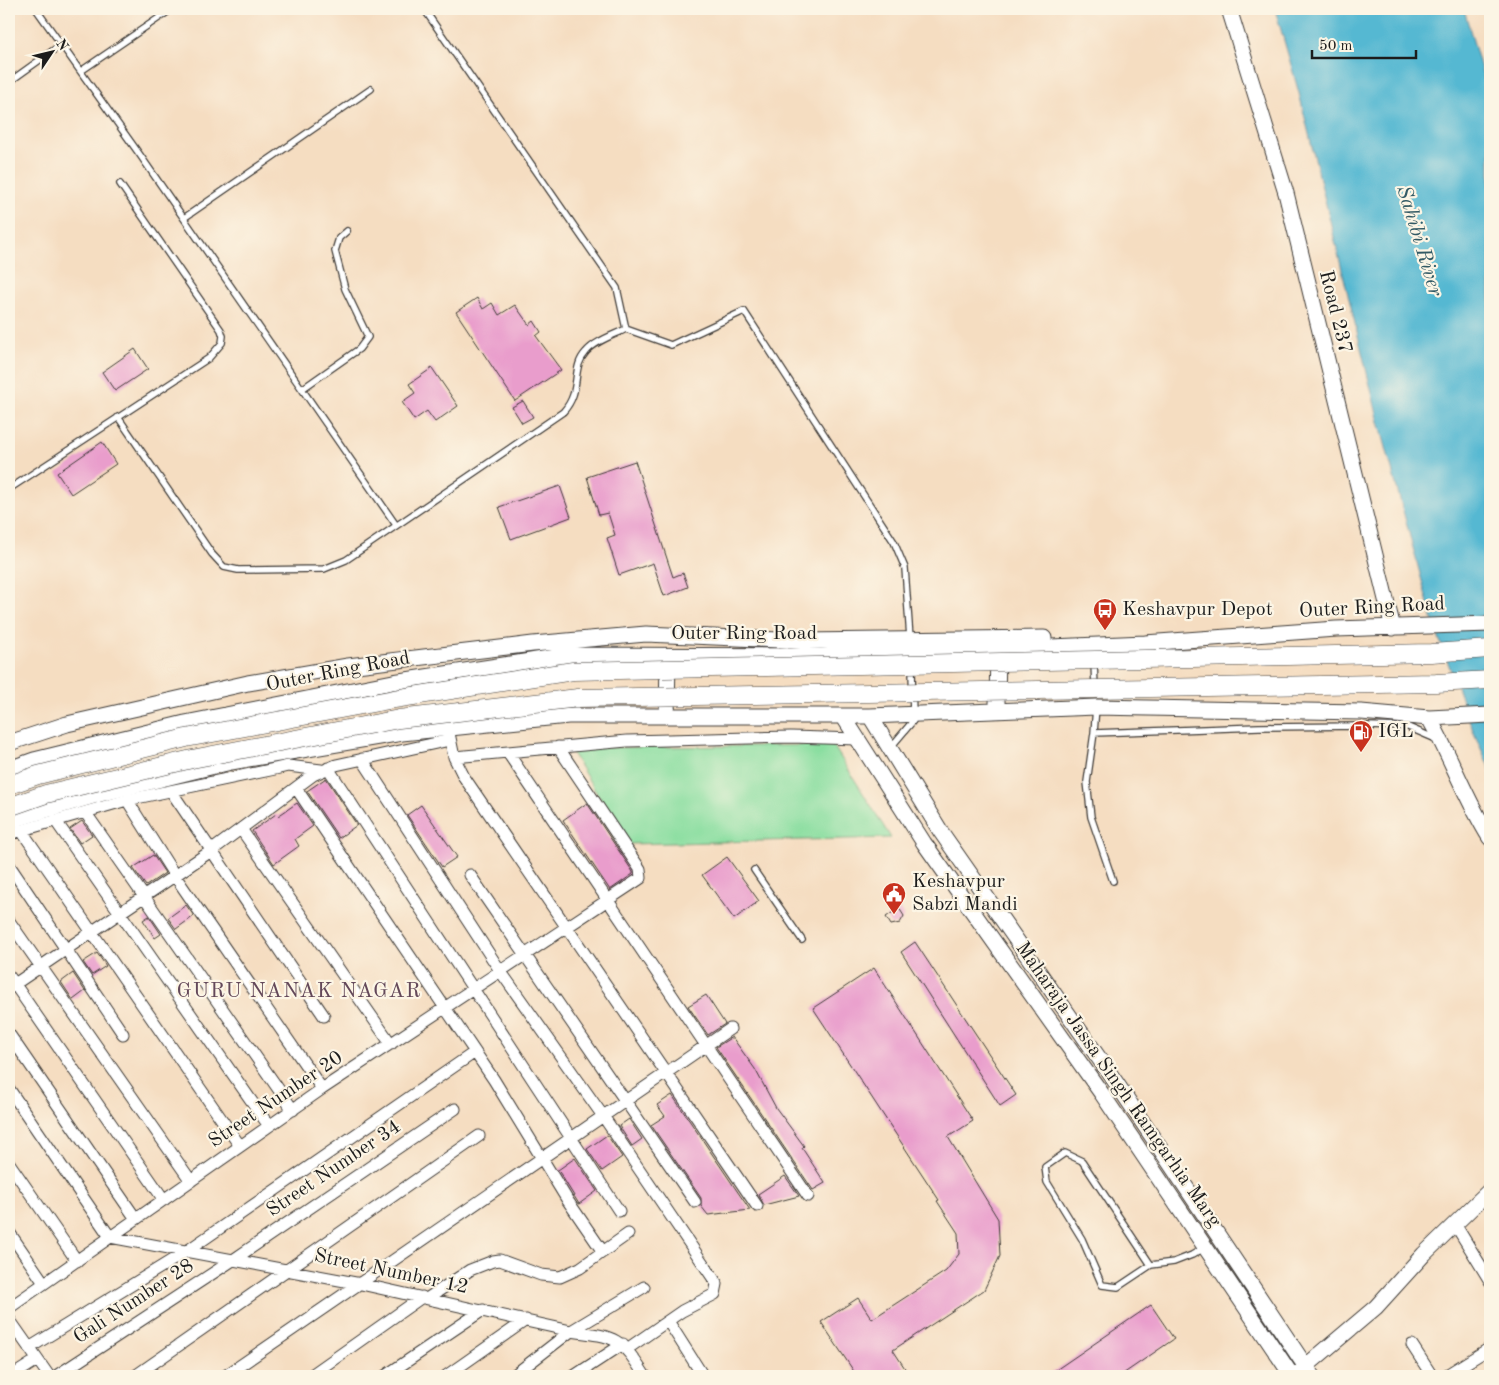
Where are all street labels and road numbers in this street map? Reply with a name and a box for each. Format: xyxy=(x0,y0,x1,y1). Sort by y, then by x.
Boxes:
street label: Road 237 xyxy=(1315,268,1355,356)
street label: Outer Ring Road xyxy=(1298,594,1446,622)
street label: Outer Ring Road xyxy=(671,624,817,644)
street label: Outer Ring Road xyxy=(264,648,412,696)
street label: Maharaja Jassa Singh Ramgarhia Marg xyxy=(1011,939,1225,1231)
street label: Street Number 20 xyxy=(205,1048,347,1152)
street label: Street Number 34 xyxy=(263,1117,405,1221)
street label: Street Number 12 xyxy=(312,1246,470,1298)
street label: Gali Number 28 xyxy=(70,1256,198,1348)

